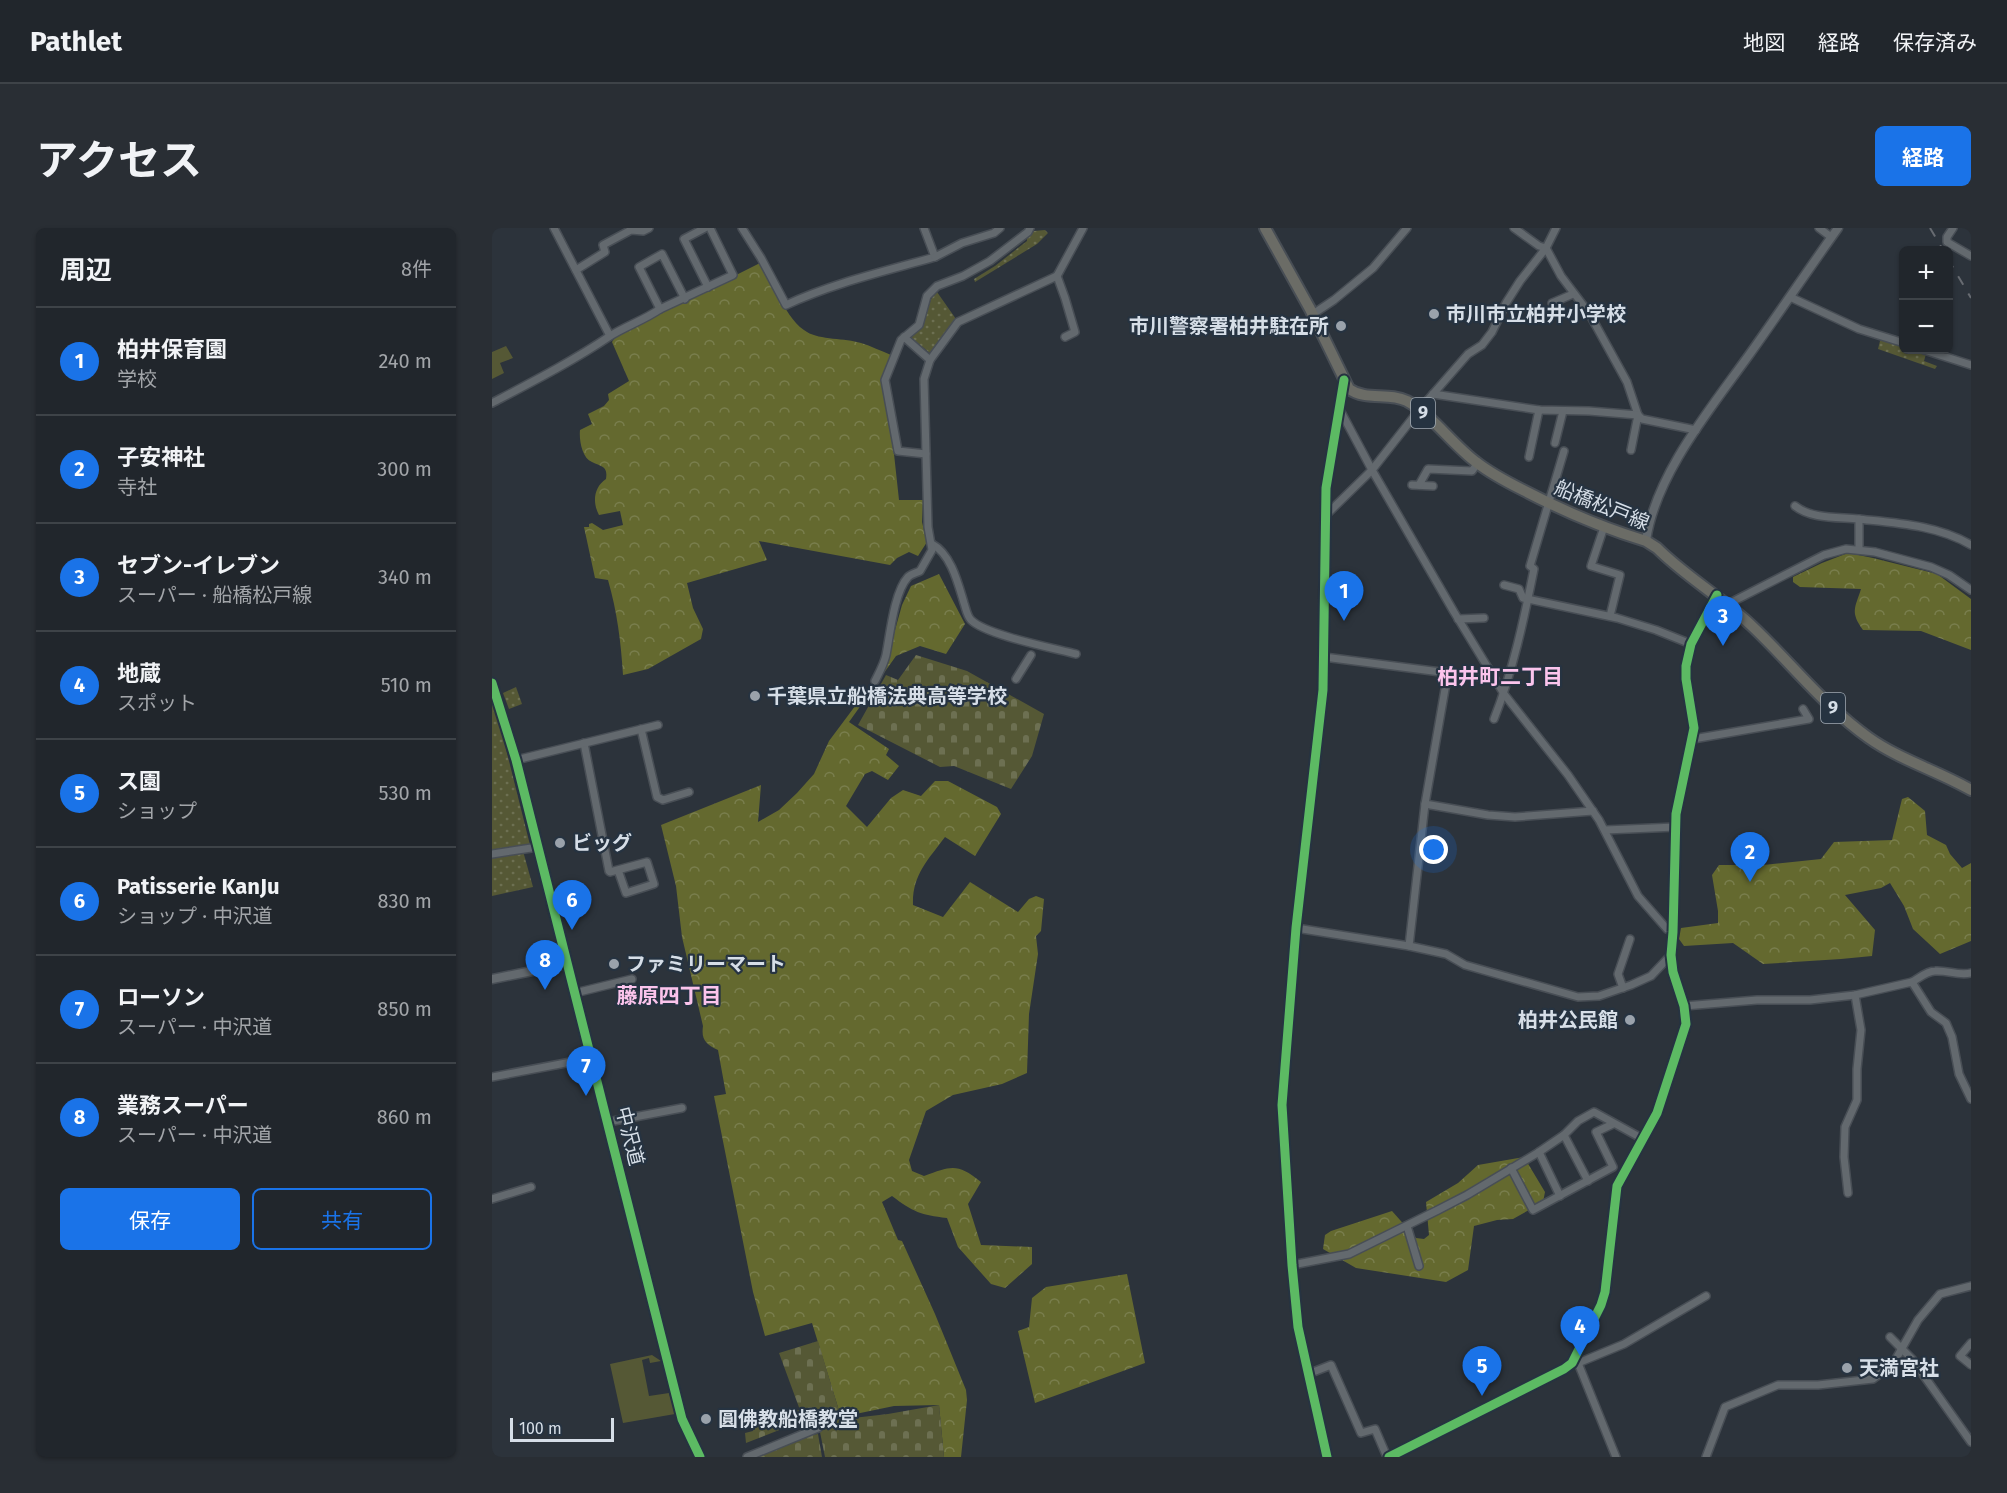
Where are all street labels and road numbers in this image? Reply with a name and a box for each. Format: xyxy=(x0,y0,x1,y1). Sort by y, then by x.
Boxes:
road number: 9 xyxy=(1411,398,1435,428)
street label: 船橋松戸線 xyxy=(1551,475,1653,535)
road number: 9 xyxy=(1821,693,1845,723)
street label: 中沢道 xyxy=(611,1104,649,1168)

